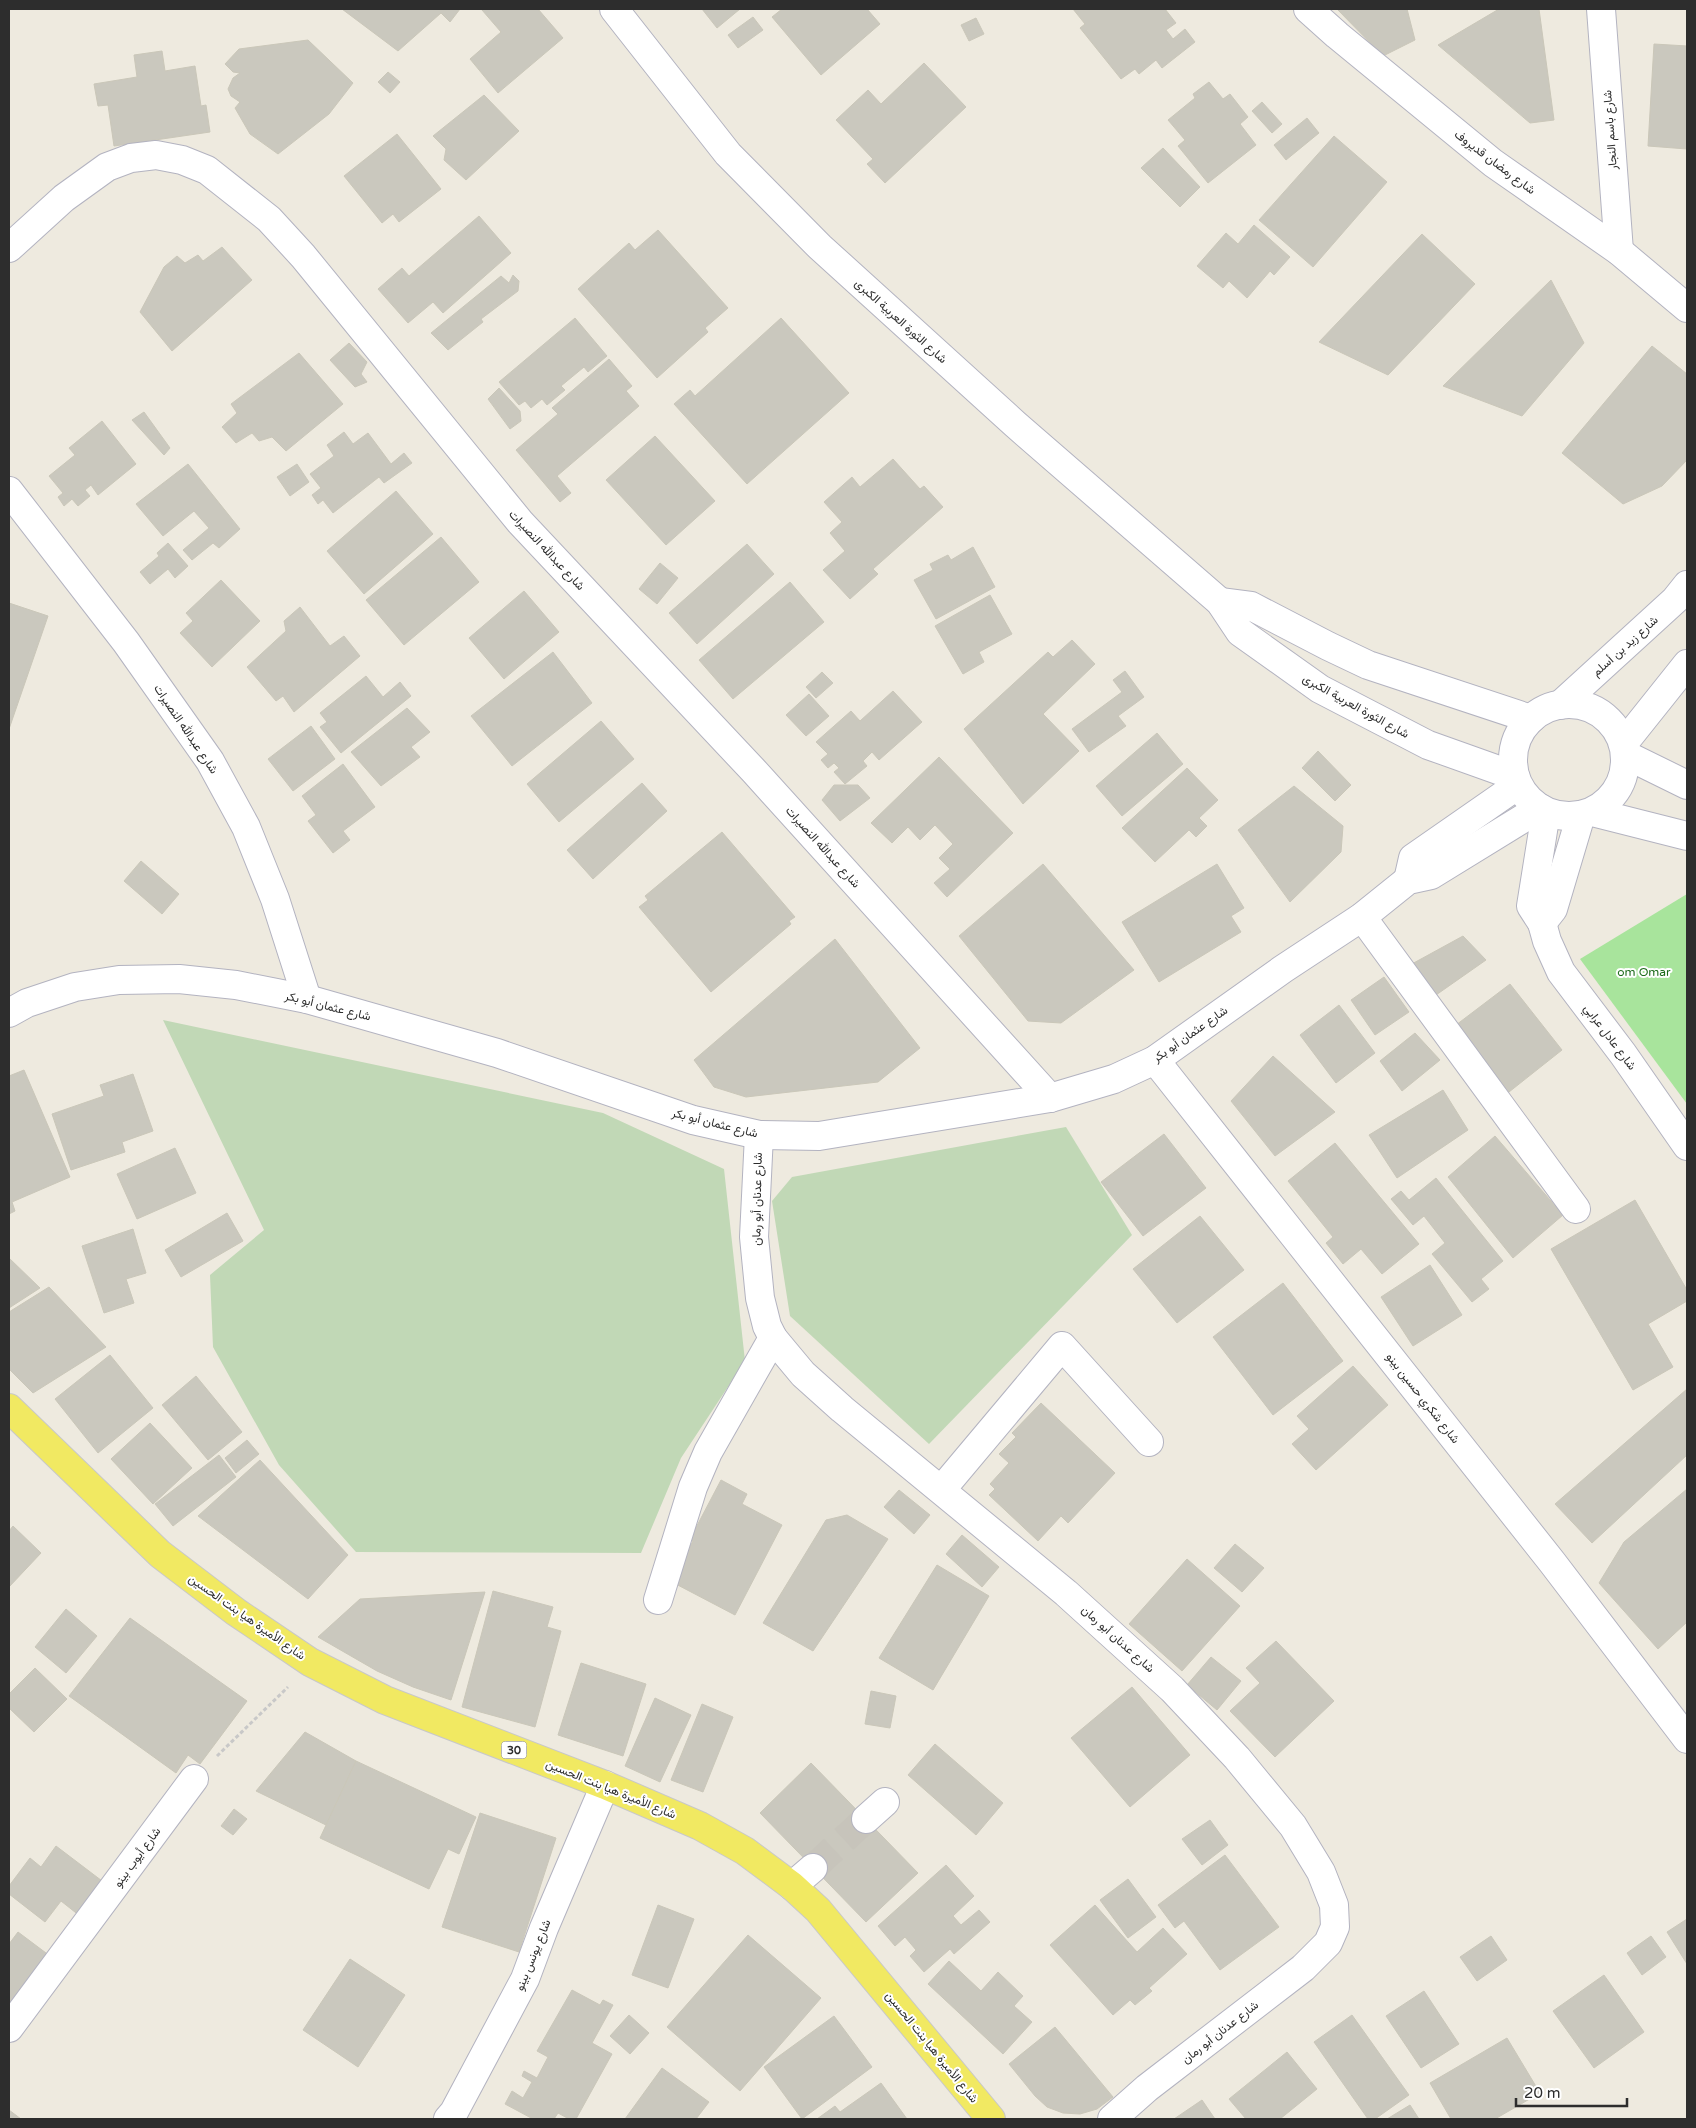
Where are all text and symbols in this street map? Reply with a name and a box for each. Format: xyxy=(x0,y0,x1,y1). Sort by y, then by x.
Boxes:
street label: شارع باسم النجار xyxy=(1600,90,1622,171)
street label: شارع رمضان قديروف xyxy=(1451,127,1538,199)
street label: شارع الثورة العربية الكبرى xyxy=(851,276,950,368)
street label: شارع عبدالله النصيرات xyxy=(505,507,588,594)
street label: شارع زيد بن أسلم xyxy=(1589,613,1662,681)
street label: شارع الثورة العربية الكبرى xyxy=(1299,671,1412,743)
street label: شارع عبدالله النصيرات xyxy=(149,682,221,777)
street label: شارع عبدالله النصيرات xyxy=(781,803,863,892)
park label: om Omar xyxy=(1617,965,1671,979)
street label: شارع عثمان أبو بكر xyxy=(282,988,372,1025)
street label: شارع عادل عرابي xyxy=(1578,1001,1639,1074)
street label: شارع عثمان أبو بكر xyxy=(1149,1003,1231,1067)
street label: شارع عثمان أبو بكر xyxy=(669,1105,759,1142)
street label: شارع عدنان أبو رمان xyxy=(749,1152,767,1246)
street label: شارع شكري حسين بينو xyxy=(1381,1350,1463,1448)
street label: شارع الأميرة هيا بنت الحسين xyxy=(185,1571,308,1664)
street label: شارع عدنان أبو رمان xyxy=(1077,1603,1157,1677)
road number: 30 xyxy=(502,1742,526,1758)
street label: شارع الأميرة هيا بنت الحسين xyxy=(543,1756,678,1823)
street label: شارع أيوب بينو xyxy=(111,1824,165,1891)
street label: شارع يونس بينو xyxy=(512,1917,556,1993)
street label: شارع الأميرة هيا بنت الحسين xyxy=(881,1989,981,2107)
street label: شارع عدنان أبو رمان xyxy=(1179,1998,1262,2068)
scale bar xyxy=(1516,2076,1627,2108)
text: 20 m xyxy=(1524,2084,1561,2102)

